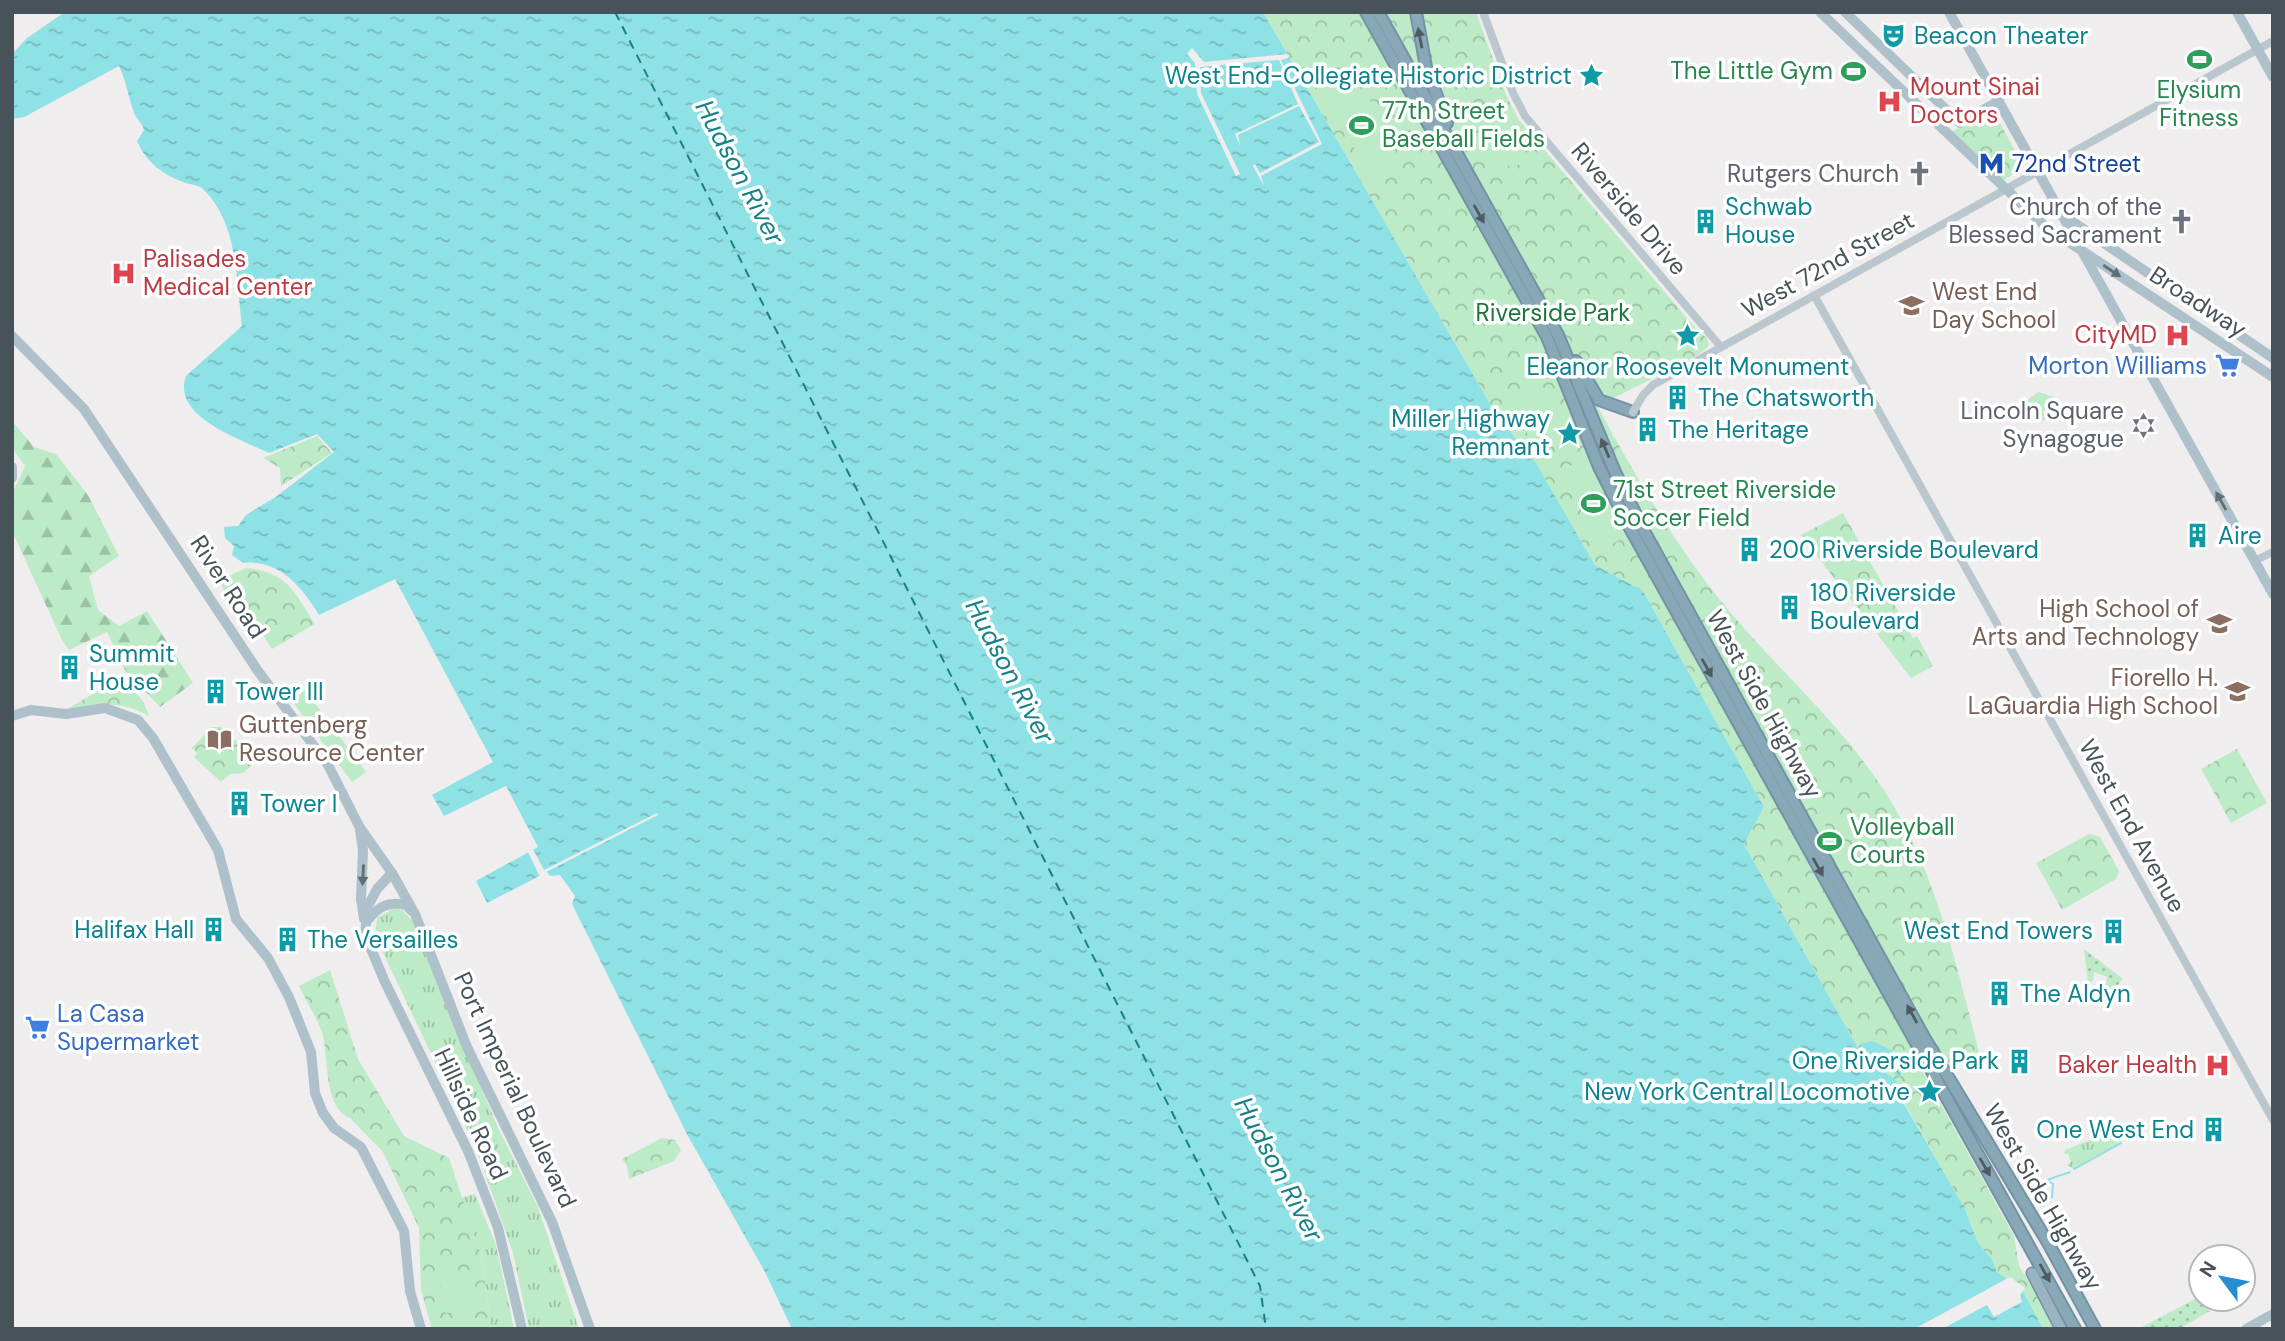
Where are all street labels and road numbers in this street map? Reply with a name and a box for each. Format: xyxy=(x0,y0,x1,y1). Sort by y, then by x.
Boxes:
street label: Riverside Drive xyxy=(1565,136,1694,282)
street label: West 72nd Street xyxy=(1736,204,1919,325)
street label: Broadway xyxy=(2144,259,2252,344)
street label: River Road xyxy=(184,529,273,644)
street label: West Side Highway xyxy=(1700,604,1829,804)
street label: West End Avenue xyxy=(2072,734,2193,918)
street label: Port Imperial Boulevard xyxy=(447,967,584,1213)
street label: Hillside Road xyxy=(427,1043,515,1184)
street label: West Side Highway xyxy=(1977,1098,2110,1296)

